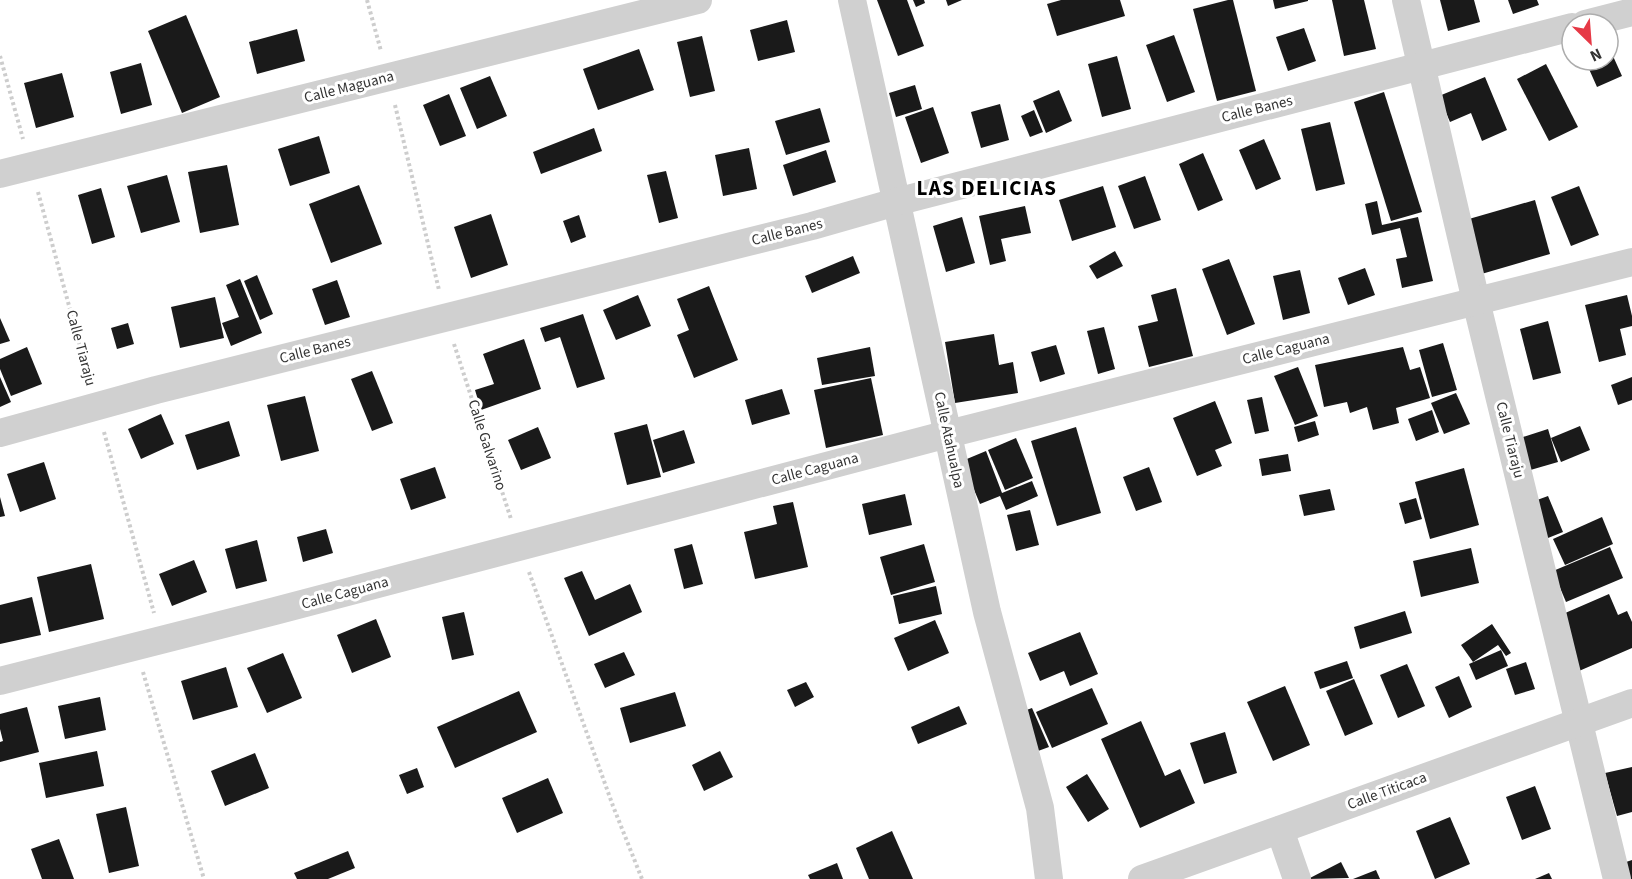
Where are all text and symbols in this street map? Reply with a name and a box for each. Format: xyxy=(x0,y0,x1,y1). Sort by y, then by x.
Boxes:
north arrow xyxy=(1560,12,1620,72)
text: N xyxy=(1586,42,1605,67)
street label: Calle Maguana xyxy=(302,66,396,108)
street label: Calle Banes xyxy=(1219,90,1295,128)
district label: LAS DELICIAS xyxy=(917,173,1057,203)
street label: Calle Banes xyxy=(749,213,825,251)
street label: Calle Tiaraju xyxy=(61,308,101,388)
street label: Calle Caguana xyxy=(1240,328,1332,370)
street label: Calle Banes xyxy=(277,331,353,369)
street label: Calle Atahualpa xyxy=(929,390,969,490)
street label: Calle Galvarino xyxy=(462,397,512,493)
street label: Calle Tiaraju xyxy=(1490,400,1530,480)
street label: Calle Caguana xyxy=(769,447,861,491)
street label: Calle Caguana xyxy=(299,571,391,615)
street label: Calle Titicaca xyxy=(1344,767,1430,815)

